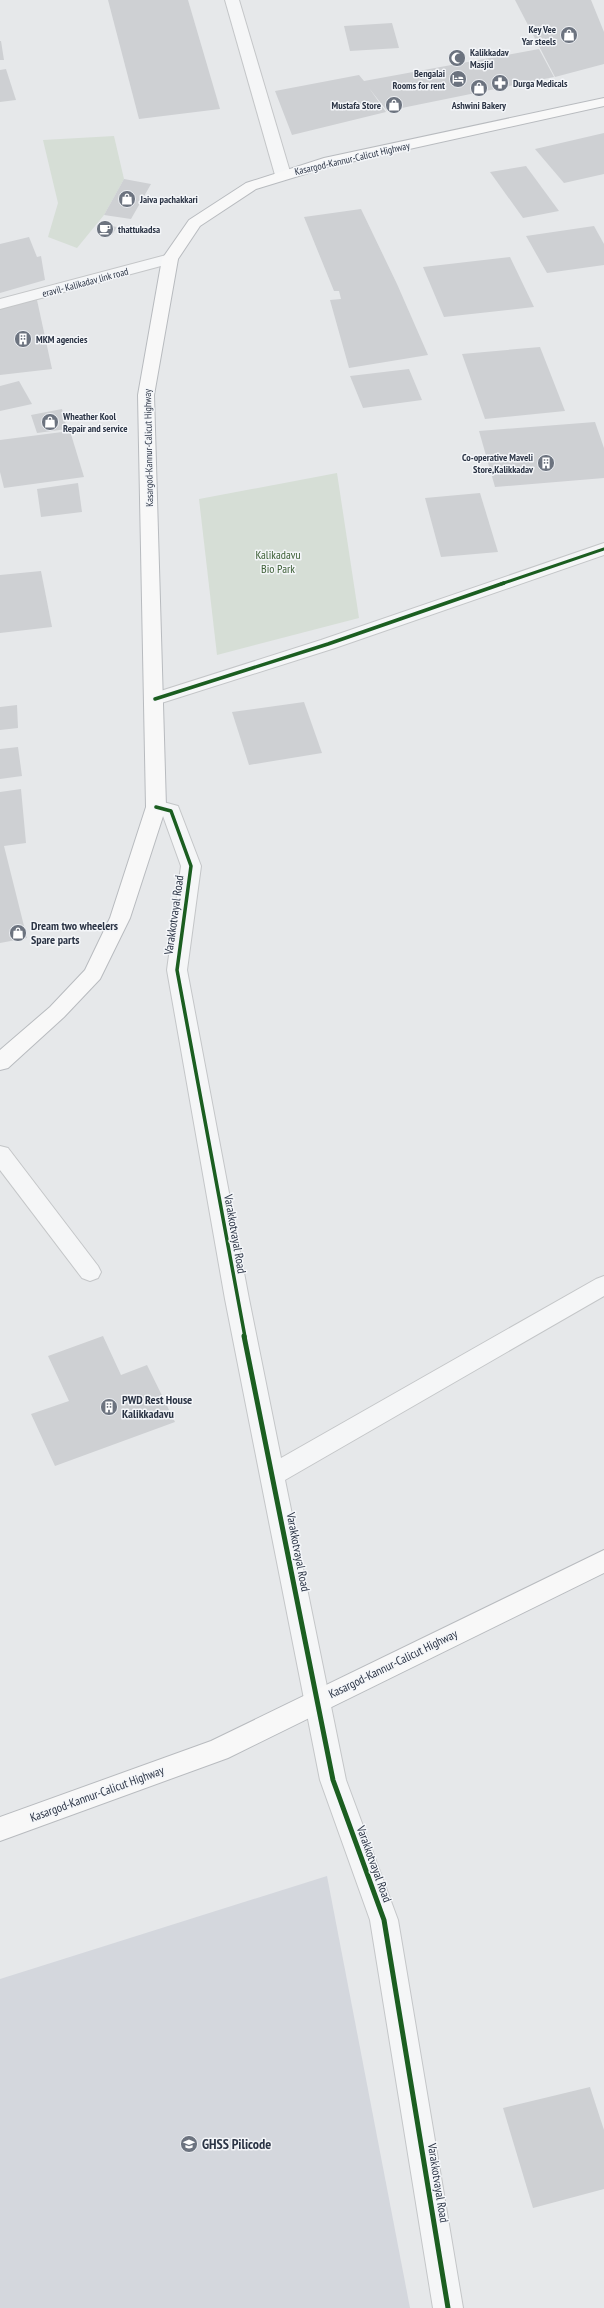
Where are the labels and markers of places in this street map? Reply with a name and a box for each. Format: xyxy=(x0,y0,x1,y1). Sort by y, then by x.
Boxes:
place label: Key Vee Yar steels xyxy=(521,23,556,48)
shop icon: Key Vee Yar steels xyxy=(559,25,579,45)
place label: Kalikkadav Masjid xyxy=(470,46,510,71)
mosque icon: Kalikkadav Masjid xyxy=(447,48,467,68)
place label: Bengalai Rooms for rent xyxy=(393,67,445,92)
hotel icon: Bengalai Rooms for rent xyxy=(448,69,468,89)
pharmacy icon: Durga Medicals xyxy=(490,73,510,93)
place label: Durga Medicals xyxy=(513,77,568,90)
shop icon: Ashwini Bakery xyxy=(469,78,489,98)
shop icon: Mustafa Store xyxy=(384,95,404,115)
place label: Mustafa Store xyxy=(332,99,381,112)
place label: Ashwini Bakery xyxy=(451,99,507,112)
shop icon: Jaiva pachakkari xyxy=(117,189,137,209)
place label: Jaiva pachakkari xyxy=(139,193,198,206)
cafe icon: thattukadsa xyxy=(95,219,115,239)
place label: thattukadsa xyxy=(118,223,160,236)
building icon: MKM agencies xyxy=(13,329,33,349)
place label: MKM agencies xyxy=(36,333,88,346)
place label: Wheather Kool Repair and service xyxy=(62,410,127,435)
shop icon: Wheather Kool Repair and service xyxy=(40,412,60,432)
place label: Co-operative Maveli Store,Kalikkadav xyxy=(462,451,534,476)
building icon: Co-operative Maveli Store,Kalikkadav xyxy=(536,453,556,473)
place label: Dream two wheelers Spare parts xyxy=(31,918,118,947)
shop icon: Dream two wheelers Spare parts xyxy=(8,923,28,943)
place label: PWD Rest House Kalikkadavu xyxy=(122,1392,192,1421)
building icon: PWD Rest House Kalikkadavu xyxy=(99,1397,119,1417)
school or university icon: GHSS Pilicode xyxy=(179,2134,199,2154)
place label: GHSS Pilicode xyxy=(202,2135,271,2153)

